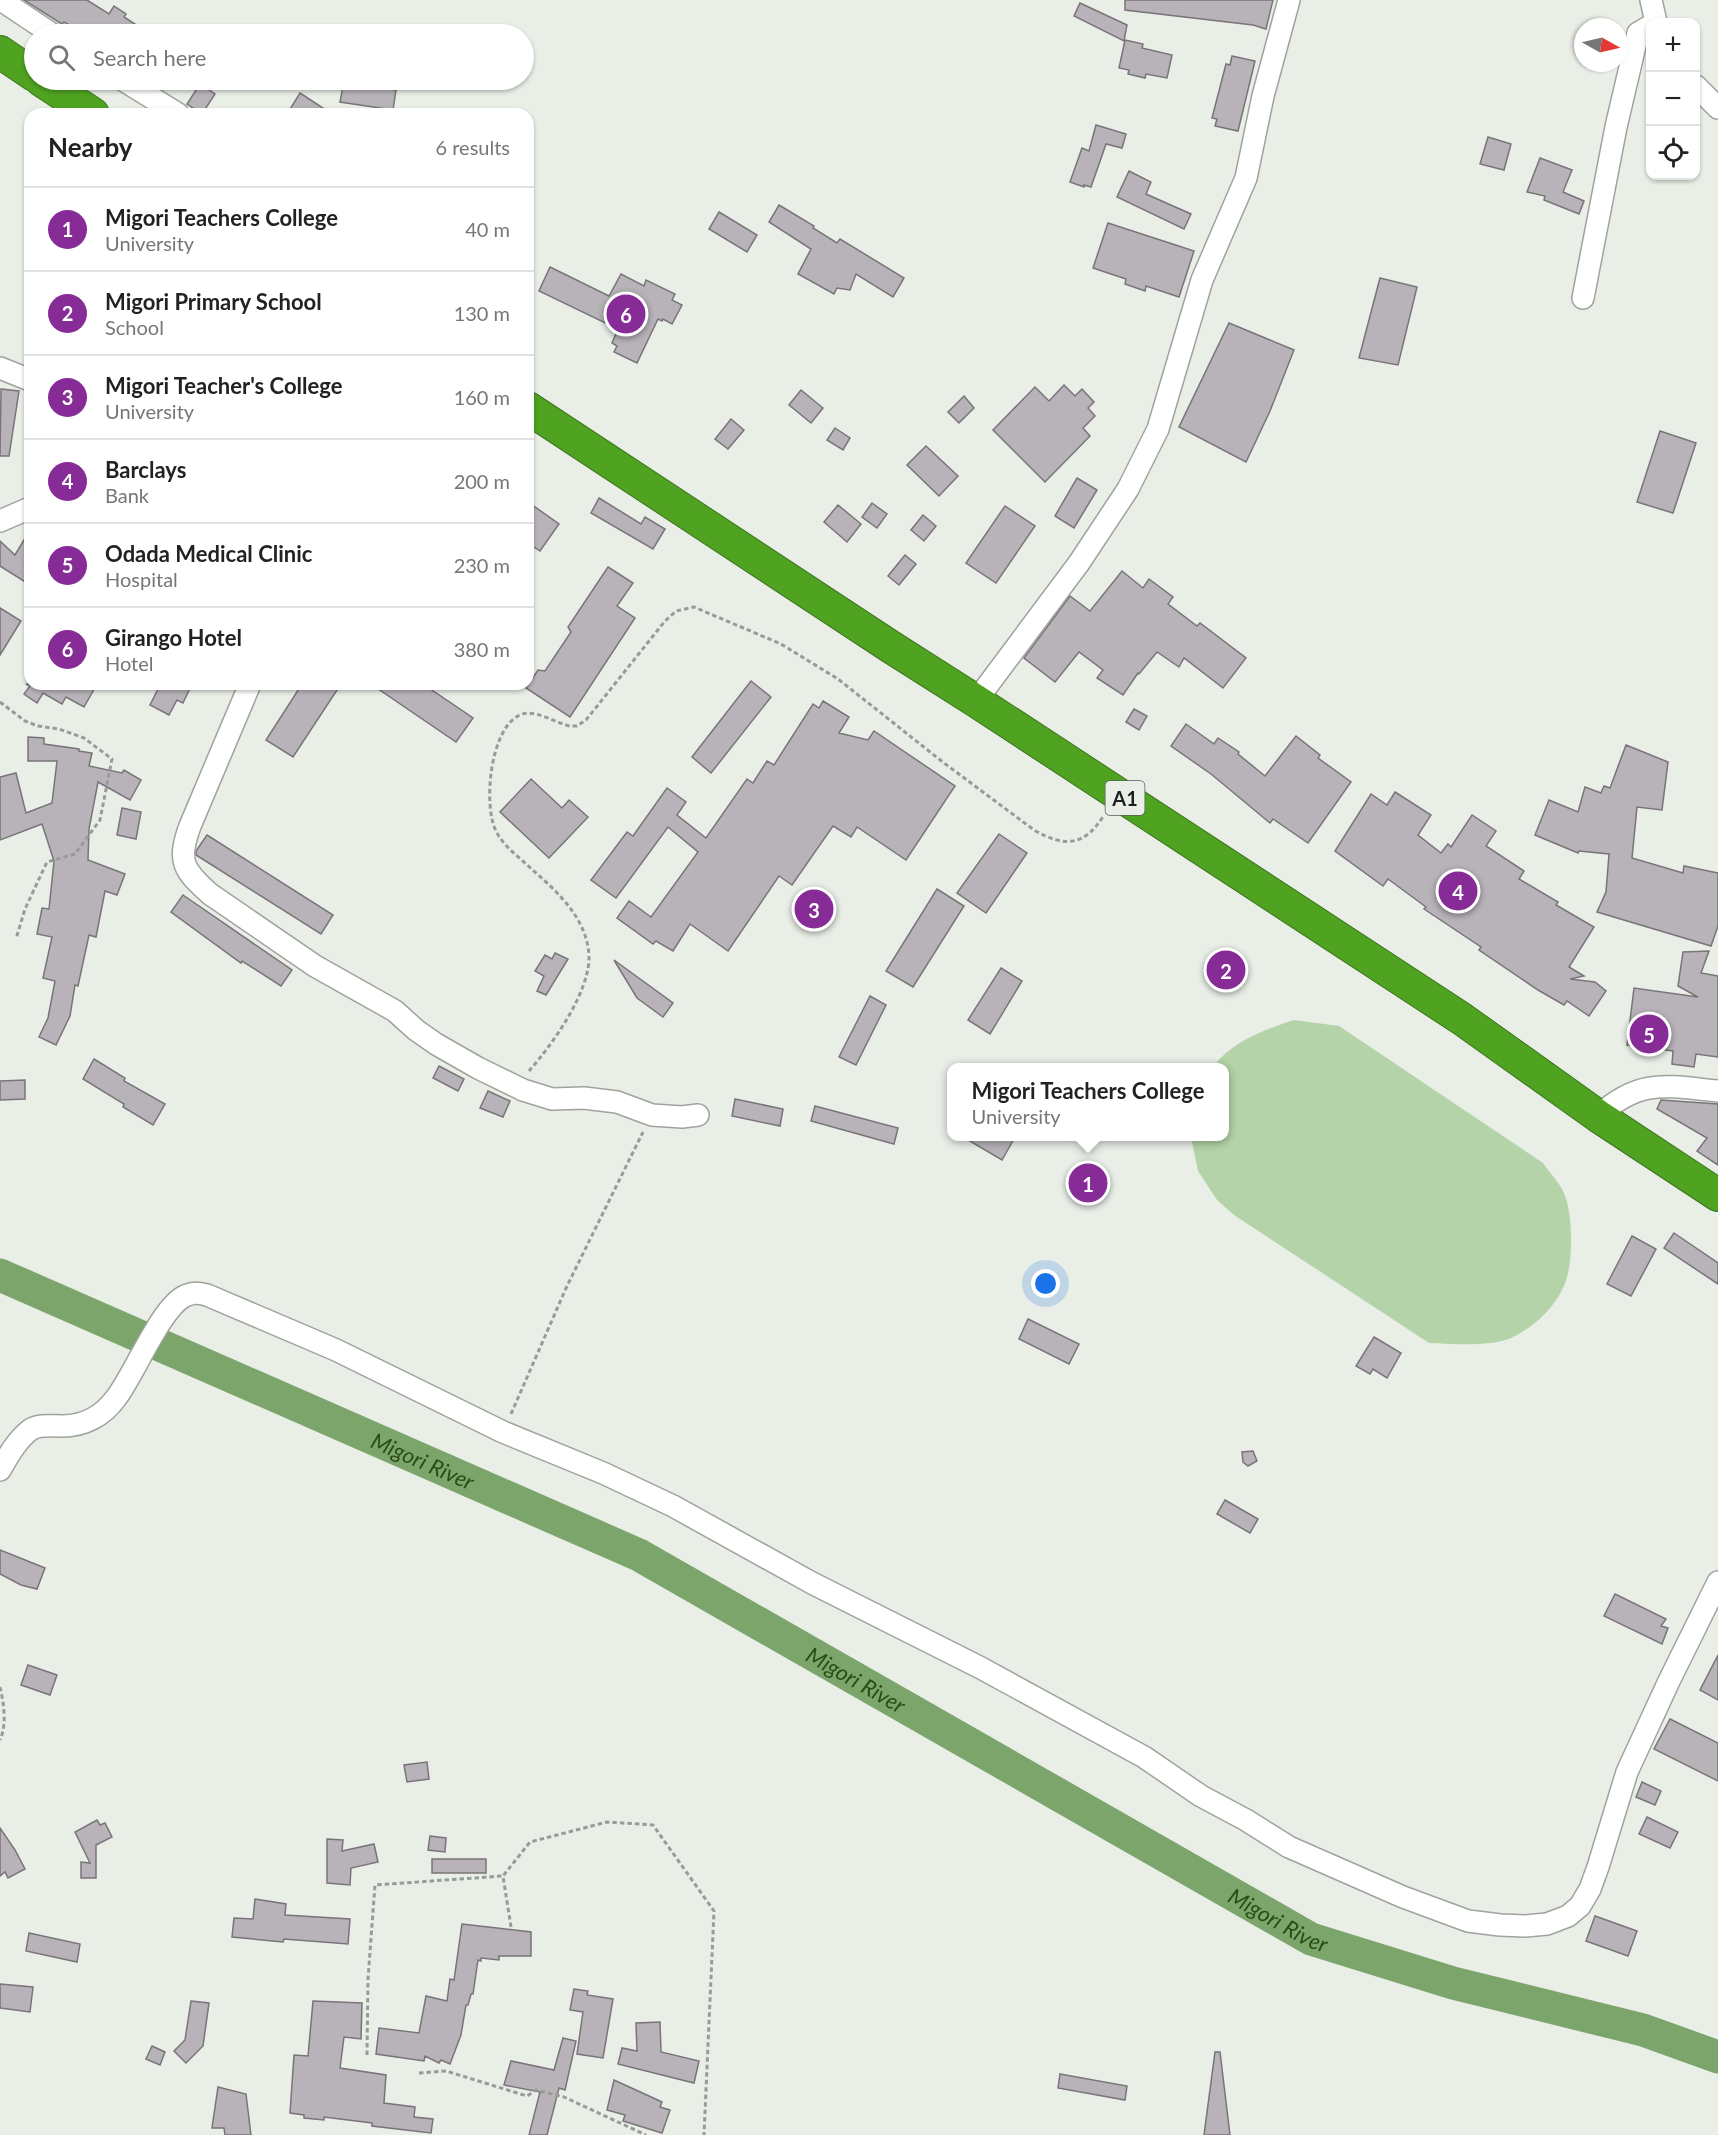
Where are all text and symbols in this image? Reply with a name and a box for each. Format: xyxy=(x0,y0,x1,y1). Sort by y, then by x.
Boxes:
north arrow xyxy=(1574,18,1628,72)
map controls xyxy=(1646,18,1700,180)
button: + xyxy=(1646,18,1700,72)
search box xyxy=(24,24,534,90)
icon: search xyxy=(45,41,78,74)
text: Search here xyxy=(93,44,206,71)
button: − xyxy=(1646,72,1700,126)
button: locate xyxy=(1646,126,1700,180)
text: Nearby xyxy=(48,131,133,163)
text: 6 results xyxy=(435,135,510,159)
text: Migori Teachers College xyxy=(105,204,338,231)
text: 1 xyxy=(62,217,73,241)
text: 40 m xyxy=(465,217,510,241)
text: University xyxy=(105,231,194,255)
text: Migori Primary School xyxy=(105,288,322,315)
pin: 6 xyxy=(606,292,646,336)
text: 2 xyxy=(62,301,73,325)
text: 130 m xyxy=(454,301,510,325)
text: School xyxy=(105,315,164,339)
text: Migori Teacher's College xyxy=(105,372,342,399)
text: 3 xyxy=(62,385,73,409)
text: 160 m xyxy=(454,385,510,409)
text: University xyxy=(105,399,194,423)
text: Barclays xyxy=(105,456,186,483)
text: 4 xyxy=(62,469,73,493)
text: 200 m xyxy=(454,469,510,493)
text: Bank xyxy=(105,483,149,507)
text: Odada Medical Clinic xyxy=(105,540,312,567)
text: 5 xyxy=(62,553,73,577)
text: 230 m xyxy=(454,553,510,577)
text: Hospital xyxy=(105,567,178,591)
text: Girango Hotel xyxy=(105,624,242,651)
text: 6 xyxy=(62,637,73,661)
text: 380 m xyxy=(454,637,510,661)
text: Hotel xyxy=(105,651,154,675)
road number: A1 xyxy=(1106,781,1144,815)
pin: 4 xyxy=(1438,868,1478,914)
pin: 3 xyxy=(794,886,834,932)
pin: 2 xyxy=(1206,948,1246,992)
pin: 5 xyxy=(1630,1012,1668,1056)
popup xyxy=(947,1063,1229,1141)
text: Migori Teachers College xyxy=(972,1077,1204,1104)
text: University xyxy=(972,1104,1061,1128)
pin: 1 xyxy=(1068,1160,1108,1206)
your location xyxy=(1031,1269,1060,1298)
water label: Migori River xyxy=(368,1426,479,1495)
water label: Migori River xyxy=(802,1640,911,1718)
water label: Migori River xyxy=(1224,1881,1332,1957)

